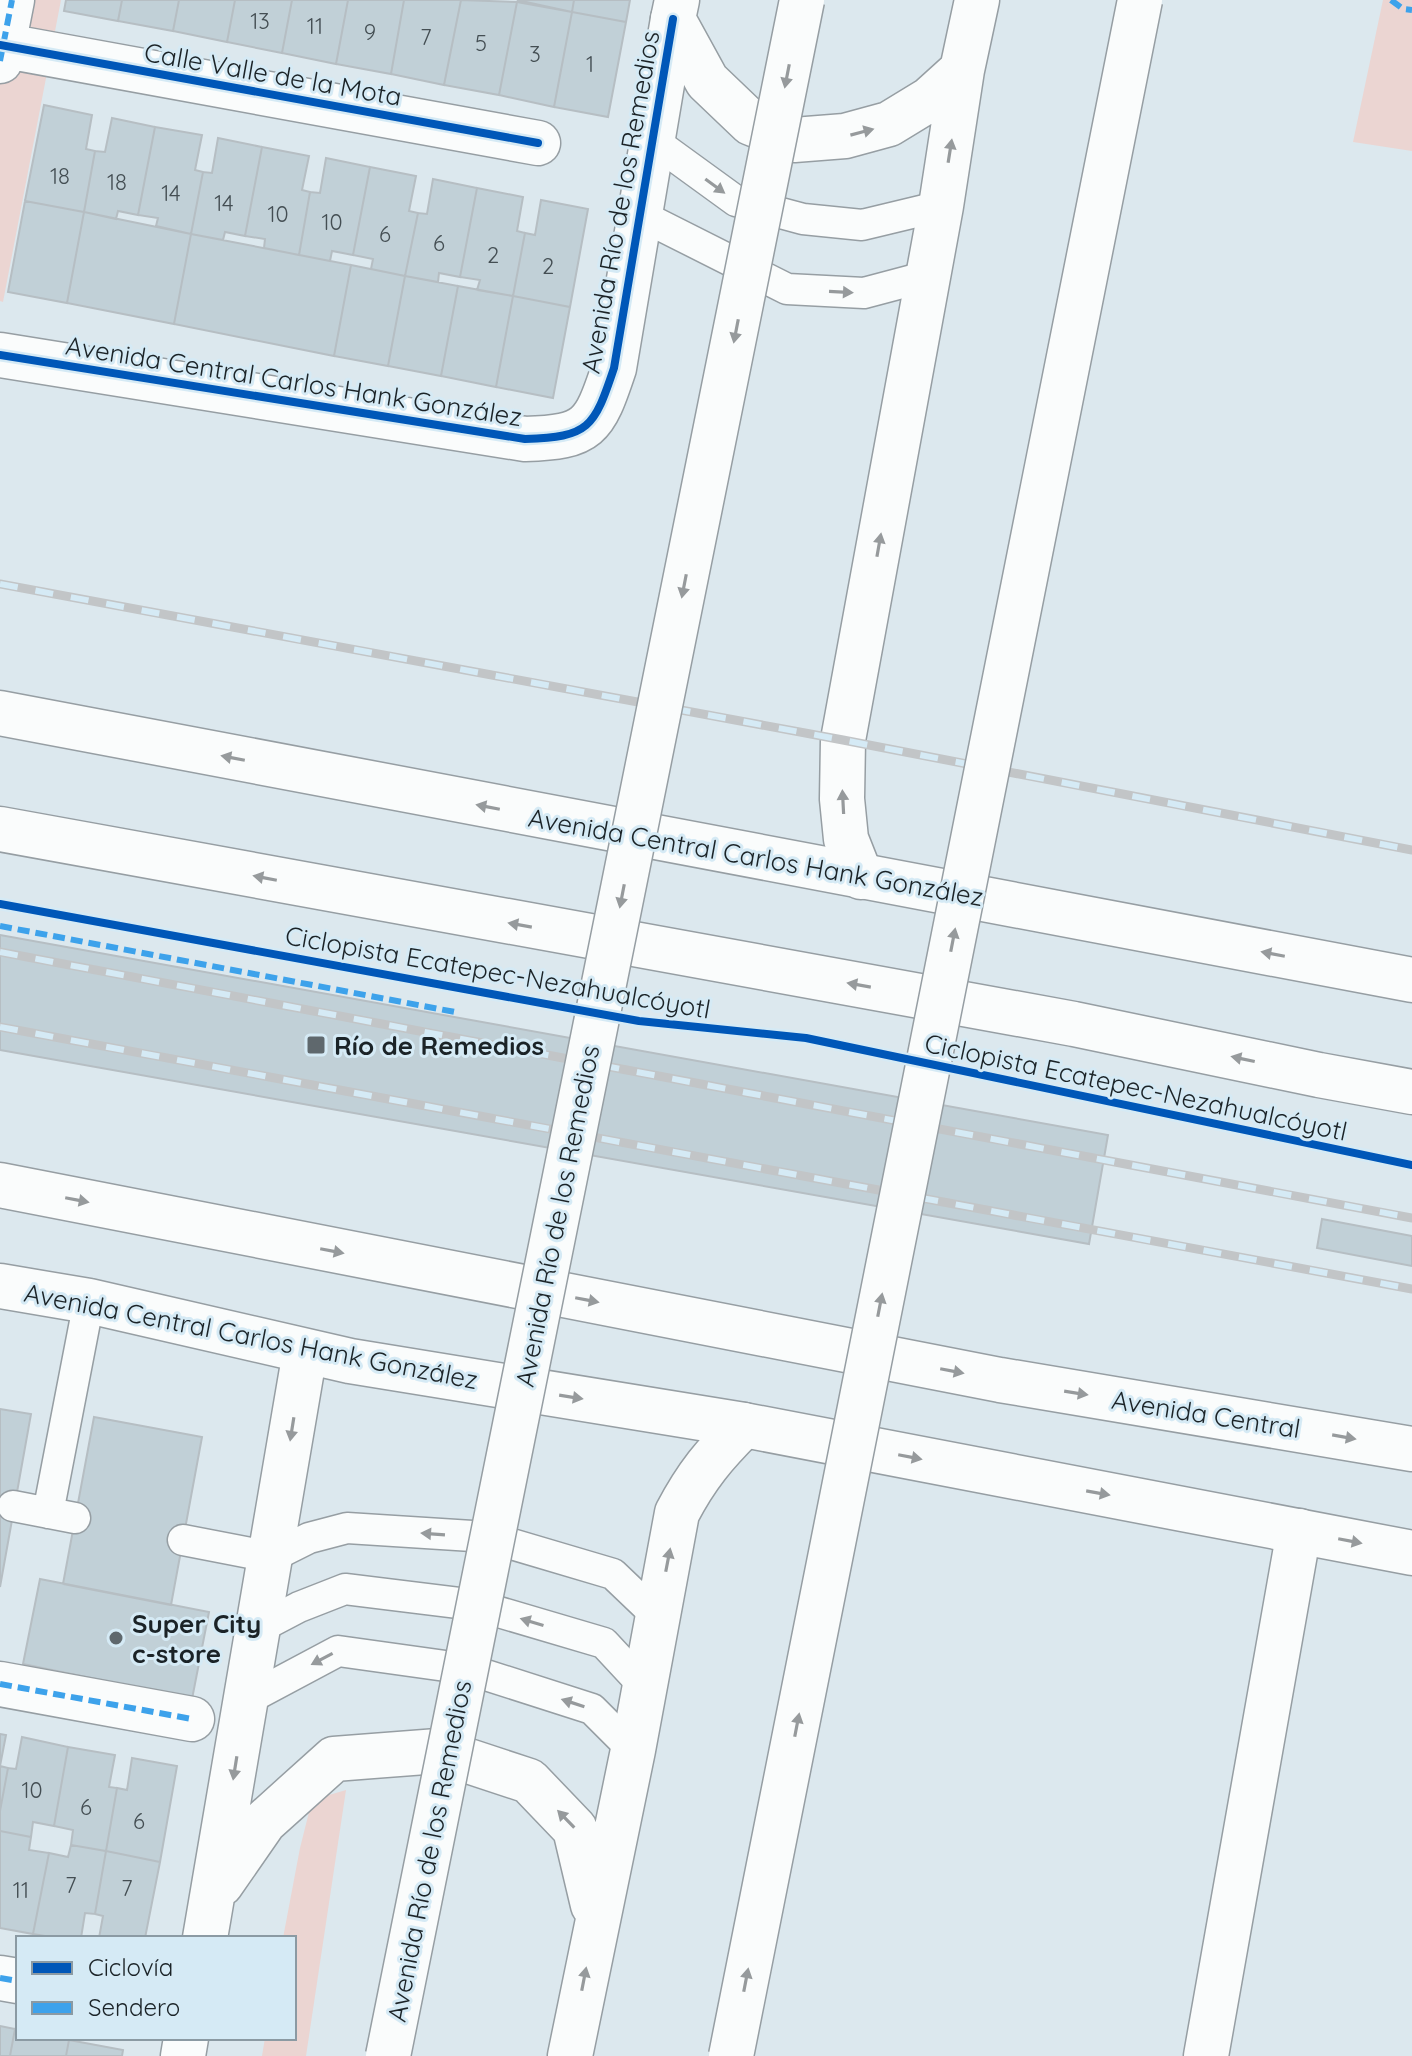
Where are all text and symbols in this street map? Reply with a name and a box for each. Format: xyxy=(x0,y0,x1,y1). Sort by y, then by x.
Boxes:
house number: 13 xyxy=(250,7,270,35)
house number: 11 xyxy=(307,12,323,40)
house number: 9 xyxy=(364,18,376,46)
house number: 7 xyxy=(420,23,432,51)
street label: Avenida Río de los Remedios xyxy=(574,28,666,376)
house number: 5 xyxy=(475,29,487,57)
street label: Calle Valle de la Mota xyxy=(142,35,404,113)
house number: 3 xyxy=(529,40,541,68)
house number: 1 xyxy=(586,50,594,78)
one-way arrow xyxy=(780,64,793,89)
one-way arrow xyxy=(849,125,874,137)
one-way arrow xyxy=(944,139,957,164)
house number: 18 xyxy=(50,162,70,190)
house number: 18 xyxy=(107,168,127,196)
one-way arrow xyxy=(705,178,726,193)
house number: 14 xyxy=(161,179,181,207)
house number: 14 xyxy=(214,189,234,217)
house number: 10 xyxy=(267,200,289,228)
house number: 10 xyxy=(321,208,343,236)
house number: 6 xyxy=(379,220,391,248)
house number: 6 xyxy=(433,229,445,257)
house number: 2 xyxy=(487,241,499,269)
house number: 2 xyxy=(542,252,554,280)
one-way arrow xyxy=(829,286,854,299)
one-way arrow xyxy=(729,319,741,344)
street label: Avenida Central Carlos Hank González xyxy=(64,329,524,433)
one-way arrow xyxy=(873,532,885,557)
one-way arrow xyxy=(677,574,690,599)
one-way arrow xyxy=(220,751,245,764)
one-way arrow xyxy=(836,789,849,814)
one-way arrow xyxy=(475,800,500,813)
street label: Avenida Central Carlos Hank González xyxy=(526,801,986,913)
one-way arrow xyxy=(252,872,277,884)
one-way arrow xyxy=(615,884,627,909)
street label: Ciclopista Ecatepec-Nezahualcóyotl xyxy=(283,918,713,1026)
one-way arrow xyxy=(508,918,533,930)
one-way arrow xyxy=(947,927,960,952)
one-way arrow xyxy=(1260,947,1285,959)
one-way arrow xyxy=(846,979,871,991)
street label: Ciclopista Ecatepec-Nezahualcóyotl xyxy=(922,1026,1350,1148)
place label: Río de Remedios xyxy=(334,1029,544,1062)
marker: Río de Remedios xyxy=(305,1034,327,1056)
street label: Avenida Río de los Remedios xyxy=(508,1042,606,1390)
one-way arrow xyxy=(1230,1052,1255,1065)
one-way arrow xyxy=(64,1195,89,1207)
one-way arrow xyxy=(319,1245,344,1257)
street label: Avenida Central Carlos Hank González xyxy=(21,1276,481,1396)
one-way arrow xyxy=(875,1292,887,1317)
one-way arrow xyxy=(575,1294,600,1307)
one-way arrow xyxy=(940,1365,965,1377)
street label: Avenida Central xyxy=(1109,1383,1303,1445)
one-way arrow xyxy=(1064,1387,1089,1399)
one-way arrow xyxy=(559,1391,584,1404)
one-way arrow xyxy=(285,1417,298,1442)
one-way arrow xyxy=(1332,1431,1357,1444)
one-way arrow xyxy=(897,1452,922,1464)
one-way arrow xyxy=(1086,1488,1111,1500)
one-way arrow xyxy=(420,1527,445,1540)
one-way arrow xyxy=(1338,1535,1363,1548)
one-way arrow xyxy=(662,1547,675,1572)
place label: Super City c-store xyxy=(132,1607,261,1670)
one-way arrow xyxy=(520,1615,544,1628)
marker: Super City c-store xyxy=(107,1629,125,1647)
one-way arrow xyxy=(310,1653,333,1666)
street label: Avenida Río de los Remedios xyxy=(380,1677,478,2025)
one-way arrow xyxy=(560,1696,584,1709)
one-way arrow xyxy=(791,1712,804,1737)
one-way arrow xyxy=(228,1756,240,1781)
house number: 10 xyxy=(21,1776,43,1804)
house number: 6 xyxy=(80,1793,92,1821)
house number: 6 xyxy=(133,1807,145,1835)
one-way arrow xyxy=(557,1810,575,1829)
house number: 7 xyxy=(65,1871,77,1899)
house number: 7 xyxy=(121,1874,133,1902)
house number: 11 xyxy=(13,1876,29,1904)
legend xyxy=(16,1936,296,2040)
text: Ciclovía xyxy=(88,1952,173,1982)
one-way arrow xyxy=(579,1967,591,1992)
one-way arrow xyxy=(740,1967,753,1992)
text: Sendero xyxy=(88,1992,180,2022)

